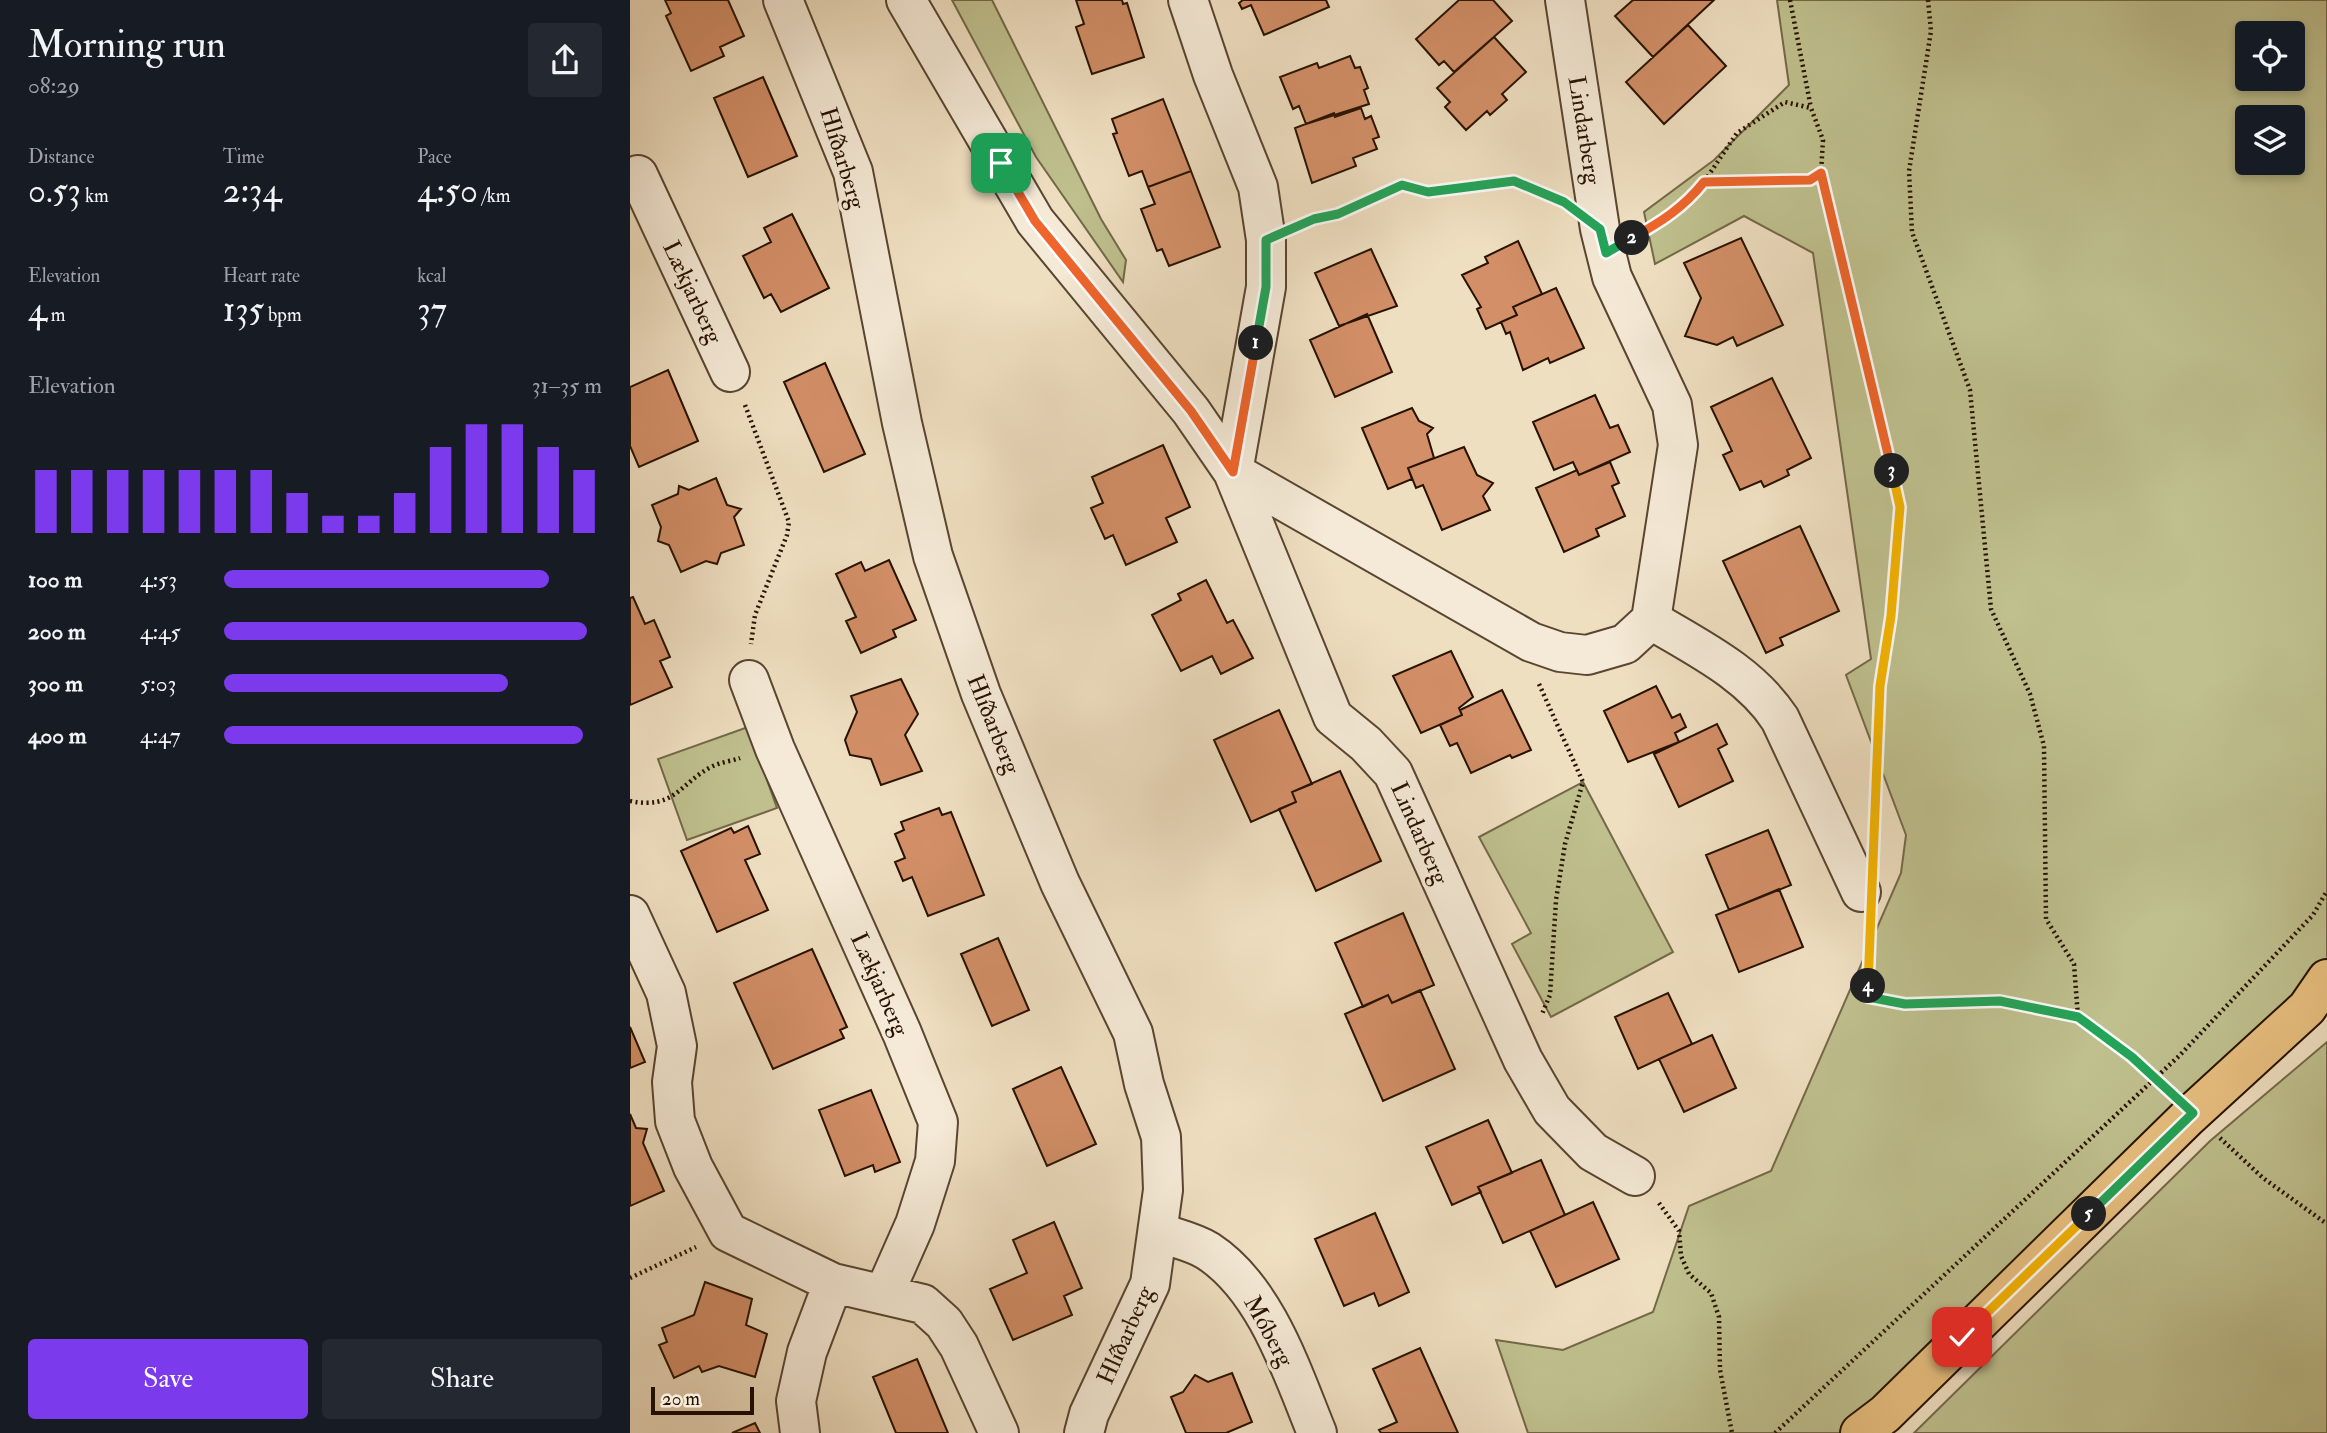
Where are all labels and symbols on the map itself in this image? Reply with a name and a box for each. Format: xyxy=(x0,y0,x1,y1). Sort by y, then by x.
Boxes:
street label: Lindarberg xyxy=(1561,74,1609,188)
street label: Hlíðarberg xyxy=(812,104,873,214)
pin xyxy=(971,133,1031,193)
pin: 2 xyxy=(1614,220,1650,256)
street label: Lækjarberg xyxy=(655,236,730,350)
pin: 1 xyxy=(1238,326,1274,360)
pin: 3 xyxy=(1874,454,1910,489)
street label: Hlíðarberg xyxy=(960,670,1028,780)
street label: Lindarberg xyxy=(1383,777,1456,890)
street label: Lækjarberg xyxy=(843,928,917,1042)
pin: 4 xyxy=(1850,968,1886,1004)
pin: 5 xyxy=(2072,1196,2106,1232)
street label: Hlíðarberg xyxy=(1090,1280,1161,1389)
street label: Móberg xyxy=(1236,1290,1301,1373)
pin xyxy=(1932,1307,1992,1367)
scale bar xyxy=(651,1384,754,1416)

